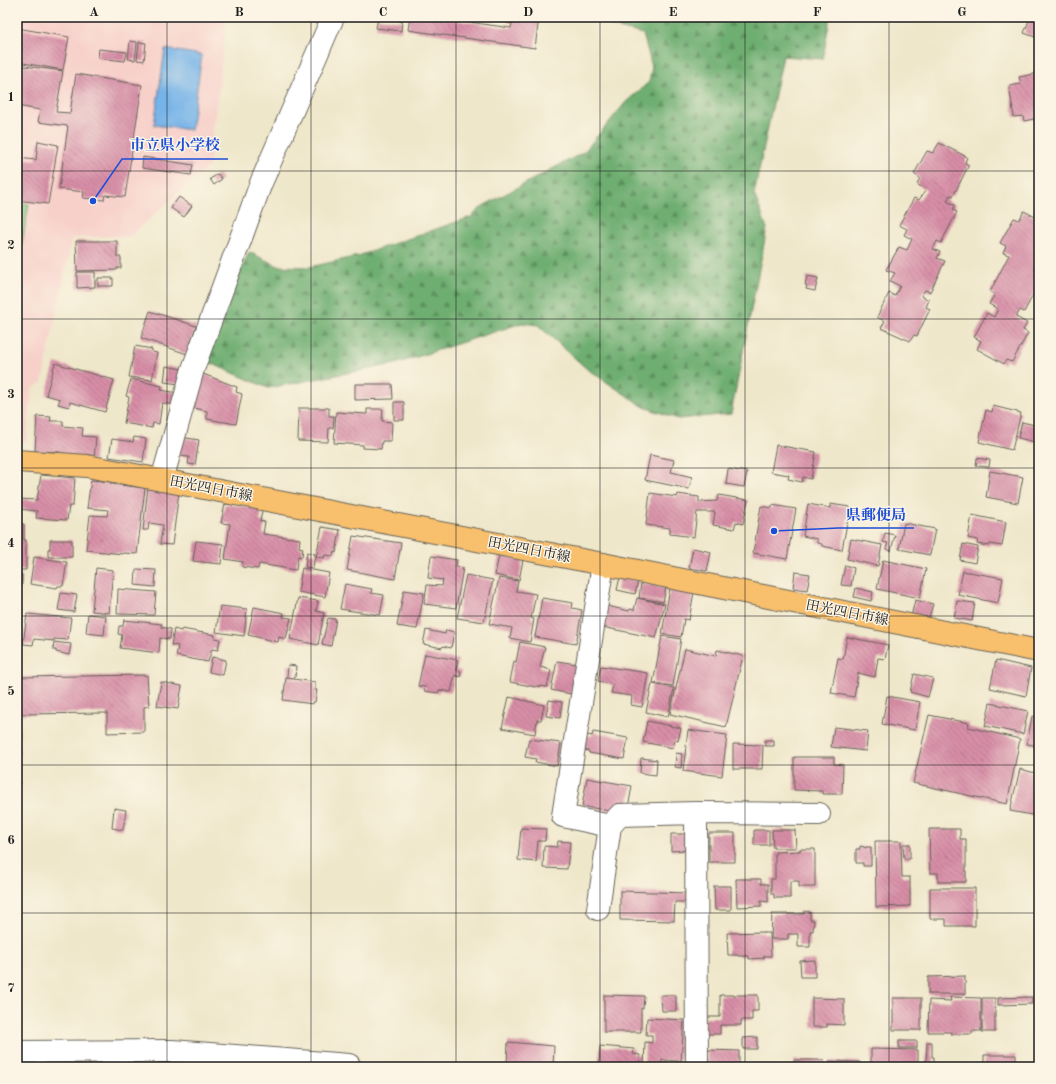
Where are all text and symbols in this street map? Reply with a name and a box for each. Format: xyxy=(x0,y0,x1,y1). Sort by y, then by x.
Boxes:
text: A xyxy=(89,6,99,19)
text: B xyxy=(234,6,244,19)
text: C xyxy=(379,6,387,19)
text: D xyxy=(523,6,533,19)
text: E xyxy=(669,6,678,19)
text: F xyxy=(813,6,822,19)
text: G xyxy=(957,6,967,19)
text: 1 xyxy=(7,91,15,104)
callout: 市立県小学校 xyxy=(122,132,228,159)
text: 市立県小学校 xyxy=(130,137,220,154)
text: 2 xyxy=(7,239,15,252)
text: 3 xyxy=(7,388,15,401)
street label: 田光四日市線 xyxy=(168,473,254,504)
callout: 県郵便局 xyxy=(838,501,914,528)
text: 県郵便局 xyxy=(846,507,906,524)
street label: 田光四日市線 xyxy=(486,534,572,565)
text: 4 xyxy=(7,537,15,550)
street label: 田光四日市線 xyxy=(804,597,890,628)
text: 5 xyxy=(7,685,15,698)
text: 6 xyxy=(7,834,15,847)
text: 7 xyxy=(7,982,15,995)

